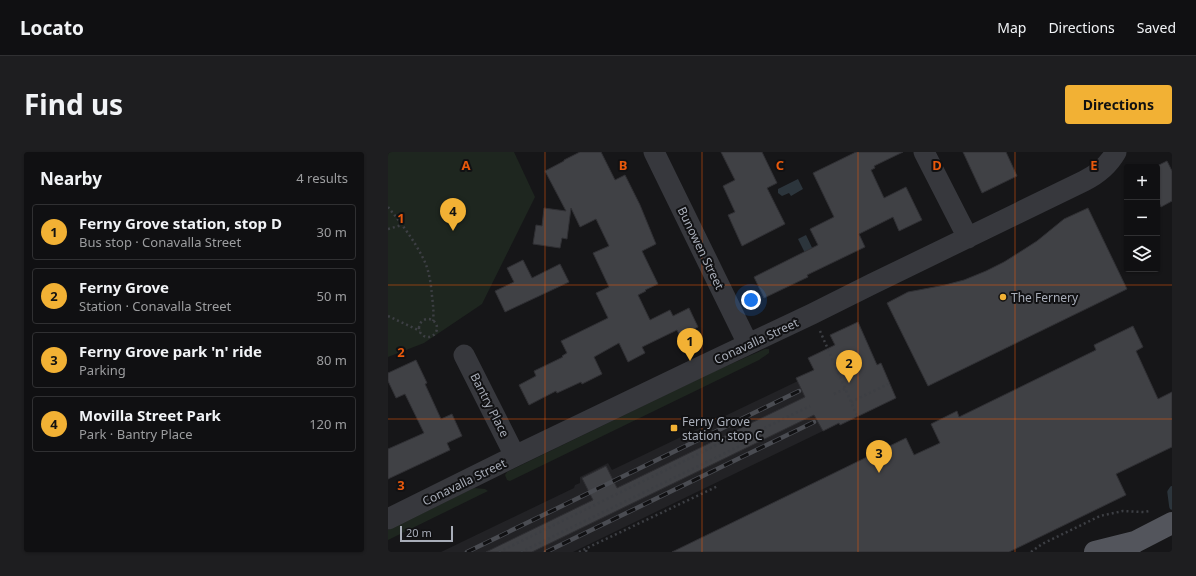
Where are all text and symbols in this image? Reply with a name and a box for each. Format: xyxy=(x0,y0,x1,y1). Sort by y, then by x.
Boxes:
text: Locato xyxy=(20,15,84,41)
text: Map xyxy=(997,18,1026,37)
text: Directions xyxy=(1048,18,1115,37)
text: Saved xyxy=(1137,18,1176,37)
text: Find us xyxy=(24,85,123,123)
button: Directions xyxy=(1065,85,1172,124)
text: A xyxy=(462,156,471,174)
text: B xyxy=(619,156,627,174)
text: C xyxy=(776,156,784,174)
text: D xyxy=(932,156,942,174)
text: E xyxy=(1090,156,1098,174)
map controls xyxy=(1124,164,1160,272)
button: + xyxy=(1124,164,1160,200)
text: Nearby xyxy=(40,167,102,190)
text: 4 results xyxy=(296,169,348,187)
pin: 4 xyxy=(440,198,466,231)
button: − xyxy=(1124,200,1160,236)
street label: Bunowen Street xyxy=(674,204,729,293)
text: 1 xyxy=(397,209,405,227)
text: Ferny Grove station, stop D xyxy=(79,213,282,233)
text: 1 xyxy=(50,223,58,241)
text: 30 m xyxy=(317,223,347,241)
text: Bus stop · Conavalla Street xyxy=(79,233,241,251)
button: layers xyxy=(1124,236,1160,272)
text: Ferny Grove xyxy=(79,277,169,297)
text: 2 xyxy=(50,287,58,305)
text: 50 m xyxy=(317,287,347,305)
place label: The Fernery xyxy=(1011,289,1079,306)
your location xyxy=(741,290,761,310)
marker: The Fernery xyxy=(998,292,1008,302)
text: Station · Conavalla Street xyxy=(79,297,231,315)
street label: Conavalla Street xyxy=(711,314,802,368)
pin: 1 xyxy=(677,328,703,361)
text: Ferny Grove park 'n' ride xyxy=(79,341,262,361)
text: 2 xyxy=(397,343,405,361)
pin: 2 xyxy=(836,350,862,383)
text: 3 xyxy=(50,351,58,369)
text: 80 m xyxy=(317,351,347,369)
text: Parking xyxy=(79,361,126,379)
street label: Bantry Place xyxy=(467,370,514,440)
text: Movilla Street Park xyxy=(79,405,221,425)
place label: Ferny Grove station, stop C xyxy=(682,413,763,444)
text: 4 xyxy=(50,415,58,433)
text: 120 m xyxy=(309,415,347,433)
marker: Ferny Grove station, stop C xyxy=(669,423,679,433)
text: Park · Bantry Place xyxy=(79,425,193,443)
pin: 3 xyxy=(866,440,892,473)
street label: Conavalla Street xyxy=(419,454,509,510)
text: 3 xyxy=(397,476,405,494)
scale bar xyxy=(400,524,453,543)
text: 20 m xyxy=(406,525,432,540)

